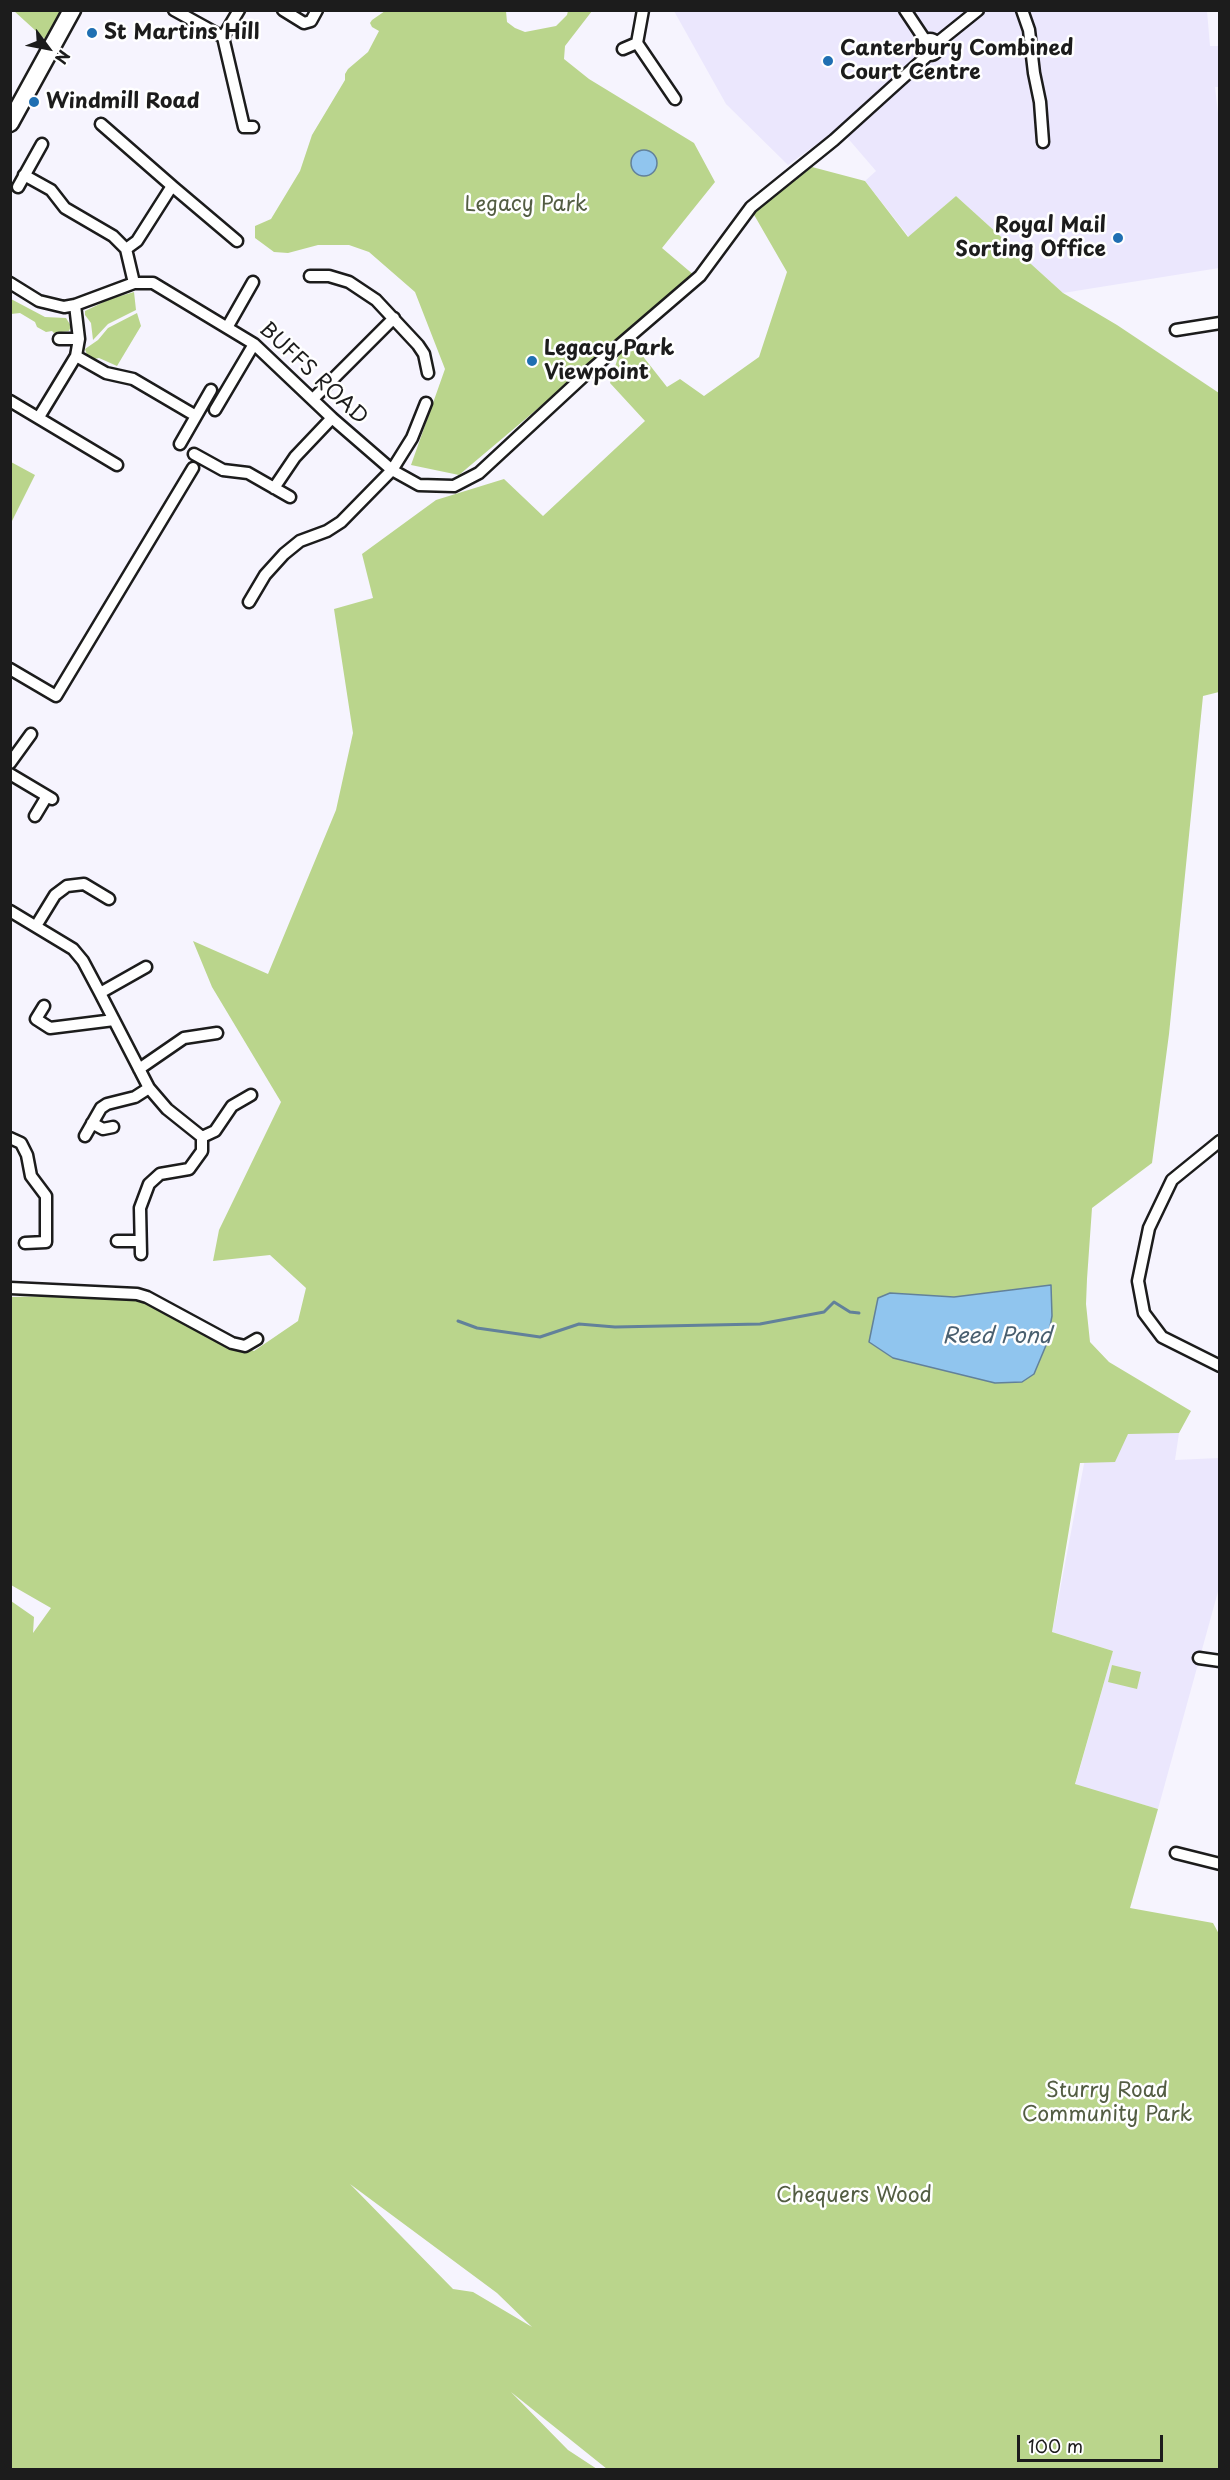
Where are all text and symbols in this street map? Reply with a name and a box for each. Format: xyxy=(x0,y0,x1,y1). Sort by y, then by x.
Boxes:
north arrow xyxy=(18,18,78,78)
place label: St Martins Hill xyxy=(104,20,259,46)
marker: St Martins Hill xyxy=(85,26,99,40)
place label: Canterbury Combined Court Centre xyxy=(840,36,1073,86)
text: N xyxy=(50,46,77,69)
marker: Canterbury Combined Court Centre xyxy=(821,54,835,68)
place label: Windmill Road xyxy=(46,89,200,115)
marker: Windmill Road xyxy=(27,95,41,109)
park label: Legacy Park xyxy=(464,192,588,218)
place label: Royal Mail Sorting Office xyxy=(955,213,1106,263)
marker: Royal Mail Sorting Office xyxy=(1111,231,1125,245)
street label: BUFFS ROAD xyxy=(254,317,372,431)
place label: Legacy Park Viewpoint xyxy=(544,336,674,386)
marker: Legacy Park Viewpoint xyxy=(525,354,539,368)
water label: Reed Pond xyxy=(942,1324,1052,1350)
park label: Sturry Road Community Park xyxy=(1022,2078,1192,2128)
park label: Chequers Wood xyxy=(776,2183,932,2209)
scale bar xyxy=(1020,2423,1166,2461)
text: 100 m xyxy=(1028,2432,1083,2459)

